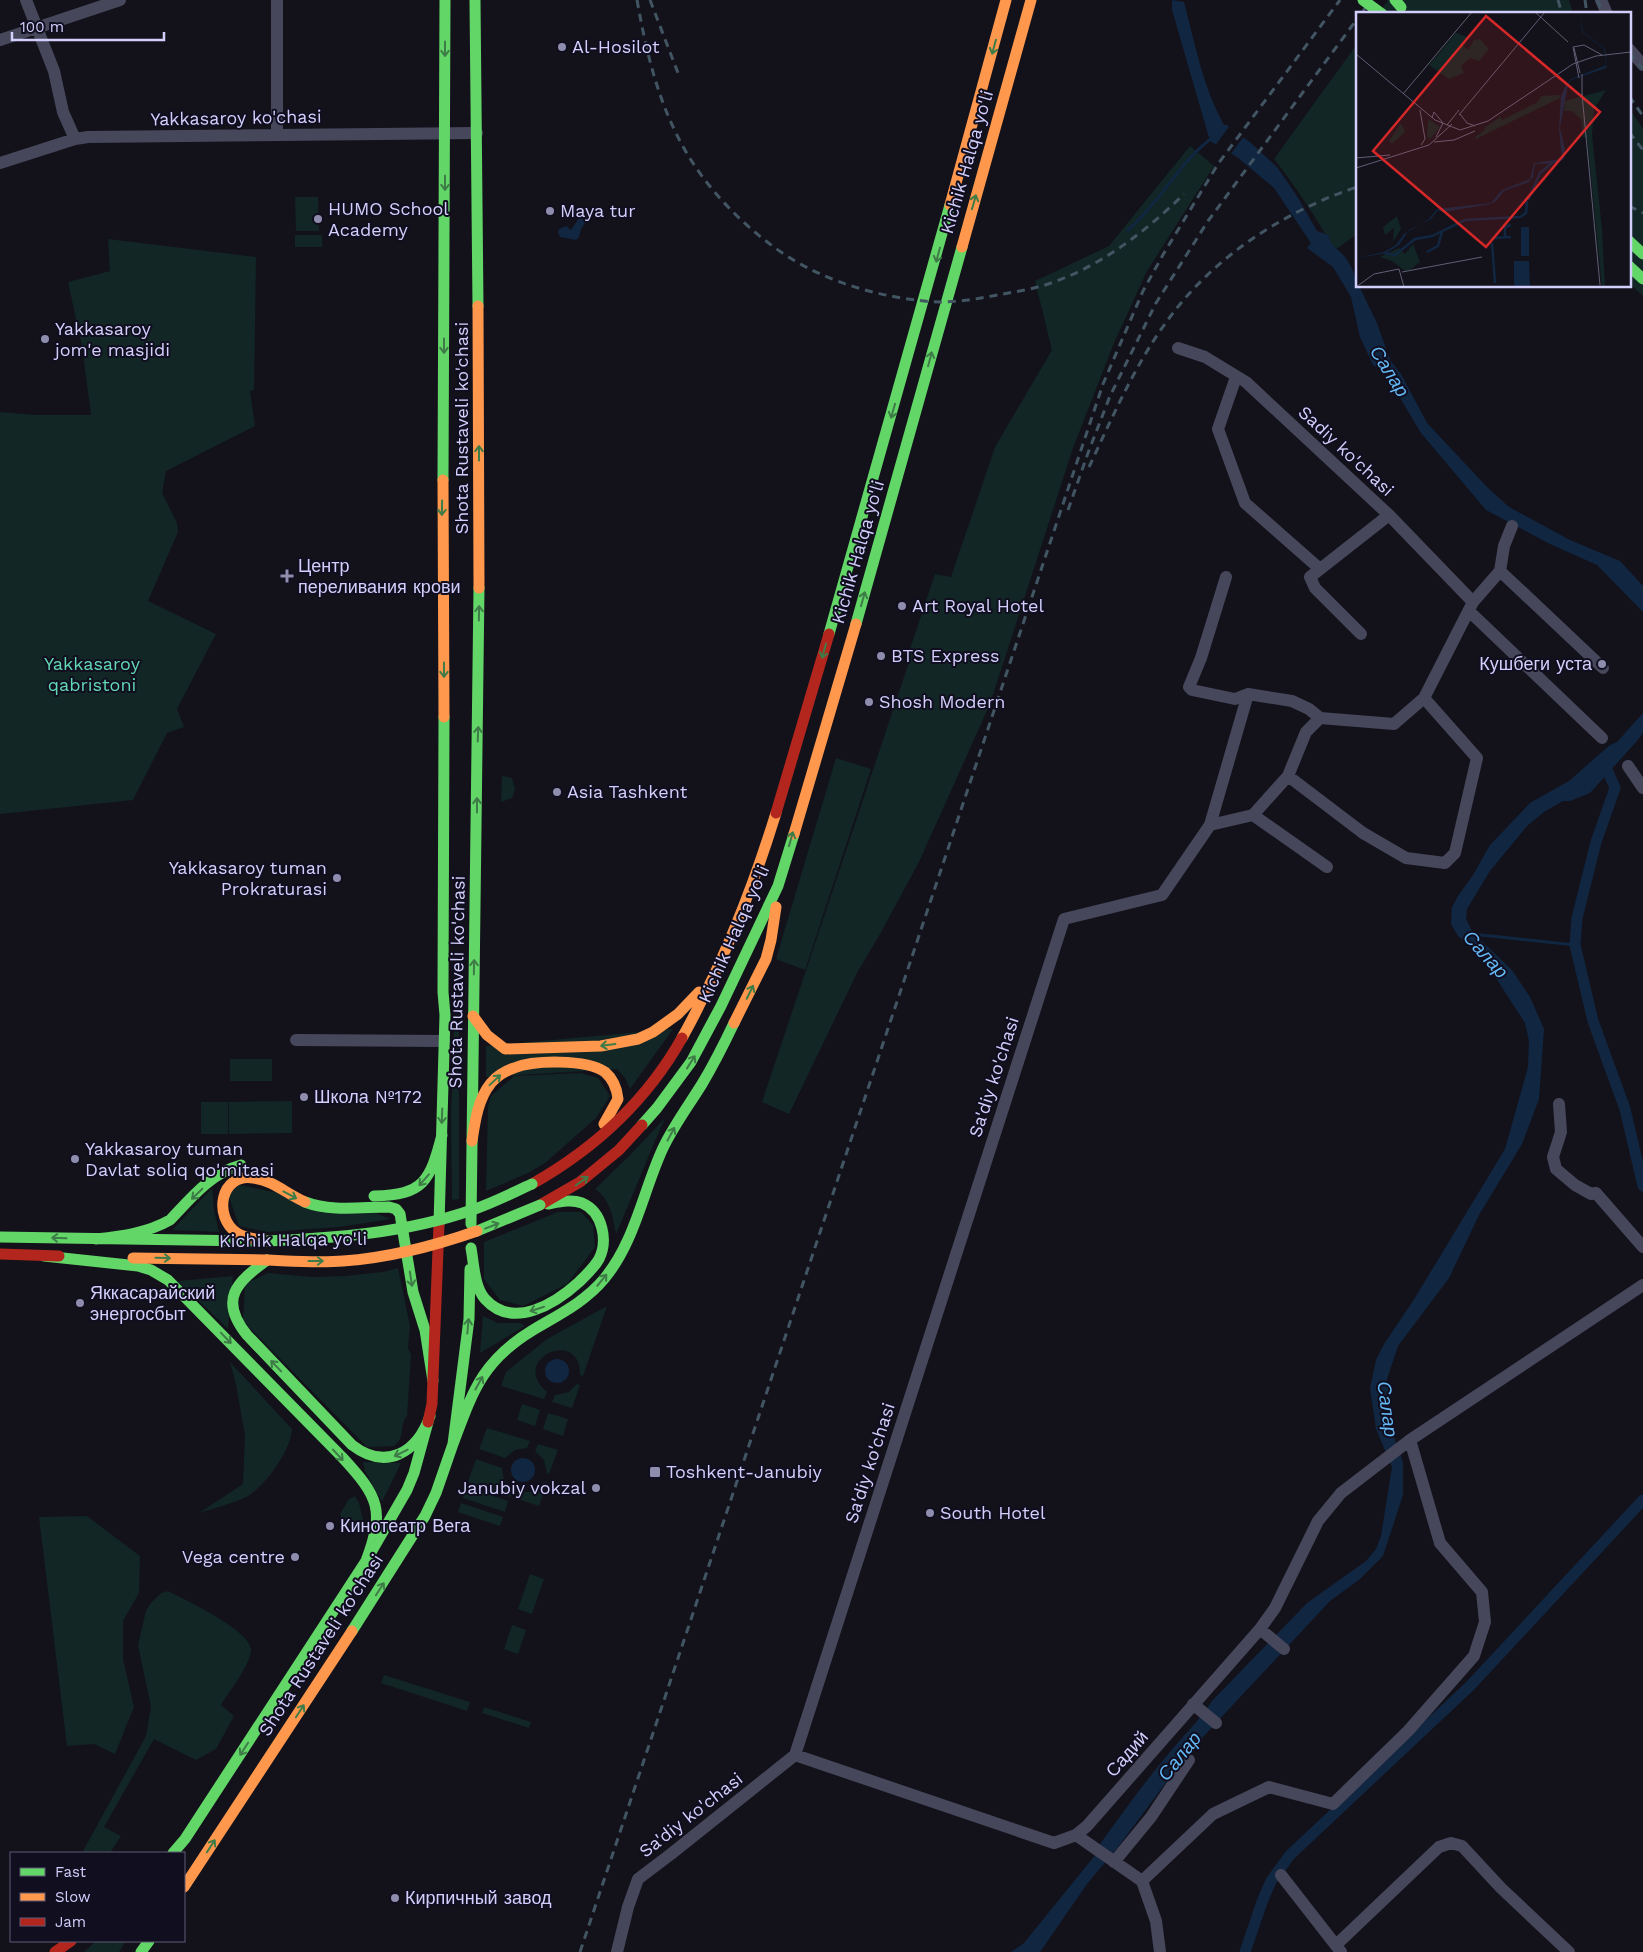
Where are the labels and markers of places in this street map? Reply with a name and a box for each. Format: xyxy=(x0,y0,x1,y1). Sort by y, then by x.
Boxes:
place label: Al-Hosilot xyxy=(572,36,660,57)
marker: Al-Hosilot xyxy=(556,41,568,53)
place label: HUMO School Academy xyxy=(328,198,449,240)
place label: Maya tur xyxy=(560,200,636,221)
marker: Maya tur xyxy=(544,205,556,217)
marker: HUMO School Academy xyxy=(312,213,324,225)
place label: Yakkasaroy jom'e masjidi xyxy=(53,318,170,360)
marker: Yakkasaroy jom'e masjidi xyxy=(39,333,51,345)
place label: Центр переливания крови xyxy=(298,555,461,597)
marker: Центр переливания крови xyxy=(280,569,294,583)
place label: Art Royal Hotel xyxy=(912,595,1044,616)
marker: Art Royal Hotel xyxy=(896,600,908,612)
place label: BTS Express xyxy=(891,645,999,666)
marker: BTS Express xyxy=(875,650,887,662)
place label: Кушбеги уста xyxy=(1479,653,1593,674)
marker: Кушбеги уста xyxy=(1596,658,1608,670)
place label: Shosh Modern xyxy=(879,691,1005,712)
marker: Shosh Modern xyxy=(863,696,875,708)
place label: Asia Tashkent xyxy=(567,781,688,802)
marker: Asia Tashkent xyxy=(551,786,563,798)
place label: Yakkasaroy tuman Prokraturasi xyxy=(169,857,327,899)
marker: Yakkasaroy tuman Prokraturasi xyxy=(331,872,343,884)
place label: Школа №172 xyxy=(314,1086,422,1107)
marker: Школа №172 xyxy=(298,1091,310,1103)
place label: Yakkasaroy tuman Davlat soliq qo'mitasi xyxy=(85,1138,274,1180)
marker: Yakkasaroy tuman Davlat soliq qo'mitasi xyxy=(69,1153,81,1165)
place label: Яккасарайский энергосбыт xyxy=(90,1282,215,1324)
marker: Яккасарайский энергосбыт xyxy=(74,1297,86,1309)
place label: Toshkent-Janubiy xyxy=(666,1461,822,1482)
marker: Toshkent-Janubiy xyxy=(648,1465,662,1479)
place label: Janubiy vokzal xyxy=(457,1477,586,1498)
marker: Janubiy vokzal xyxy=(590,1482,602,1494)
place label: South Hotel xyxy=(940,1502,1046,1523)
marker: South Hotel xyxy=(924,1507,936,1519)
place label: Кинотеатр Вега xyxy=(340,1515,471,1536)
marker: Кинотеатр Вега xyxy=(324,1520,336,1532)
place label: Vega centre xyxy=(182,1546,285,1567)
marker: Vega centre xyxy=(289,1551,301,1563)
place label: Кирпичный завод xyxy=(405,1887,552,1908)
marker: Кирпичный завод xyxy=(389,1892,401,1904)

